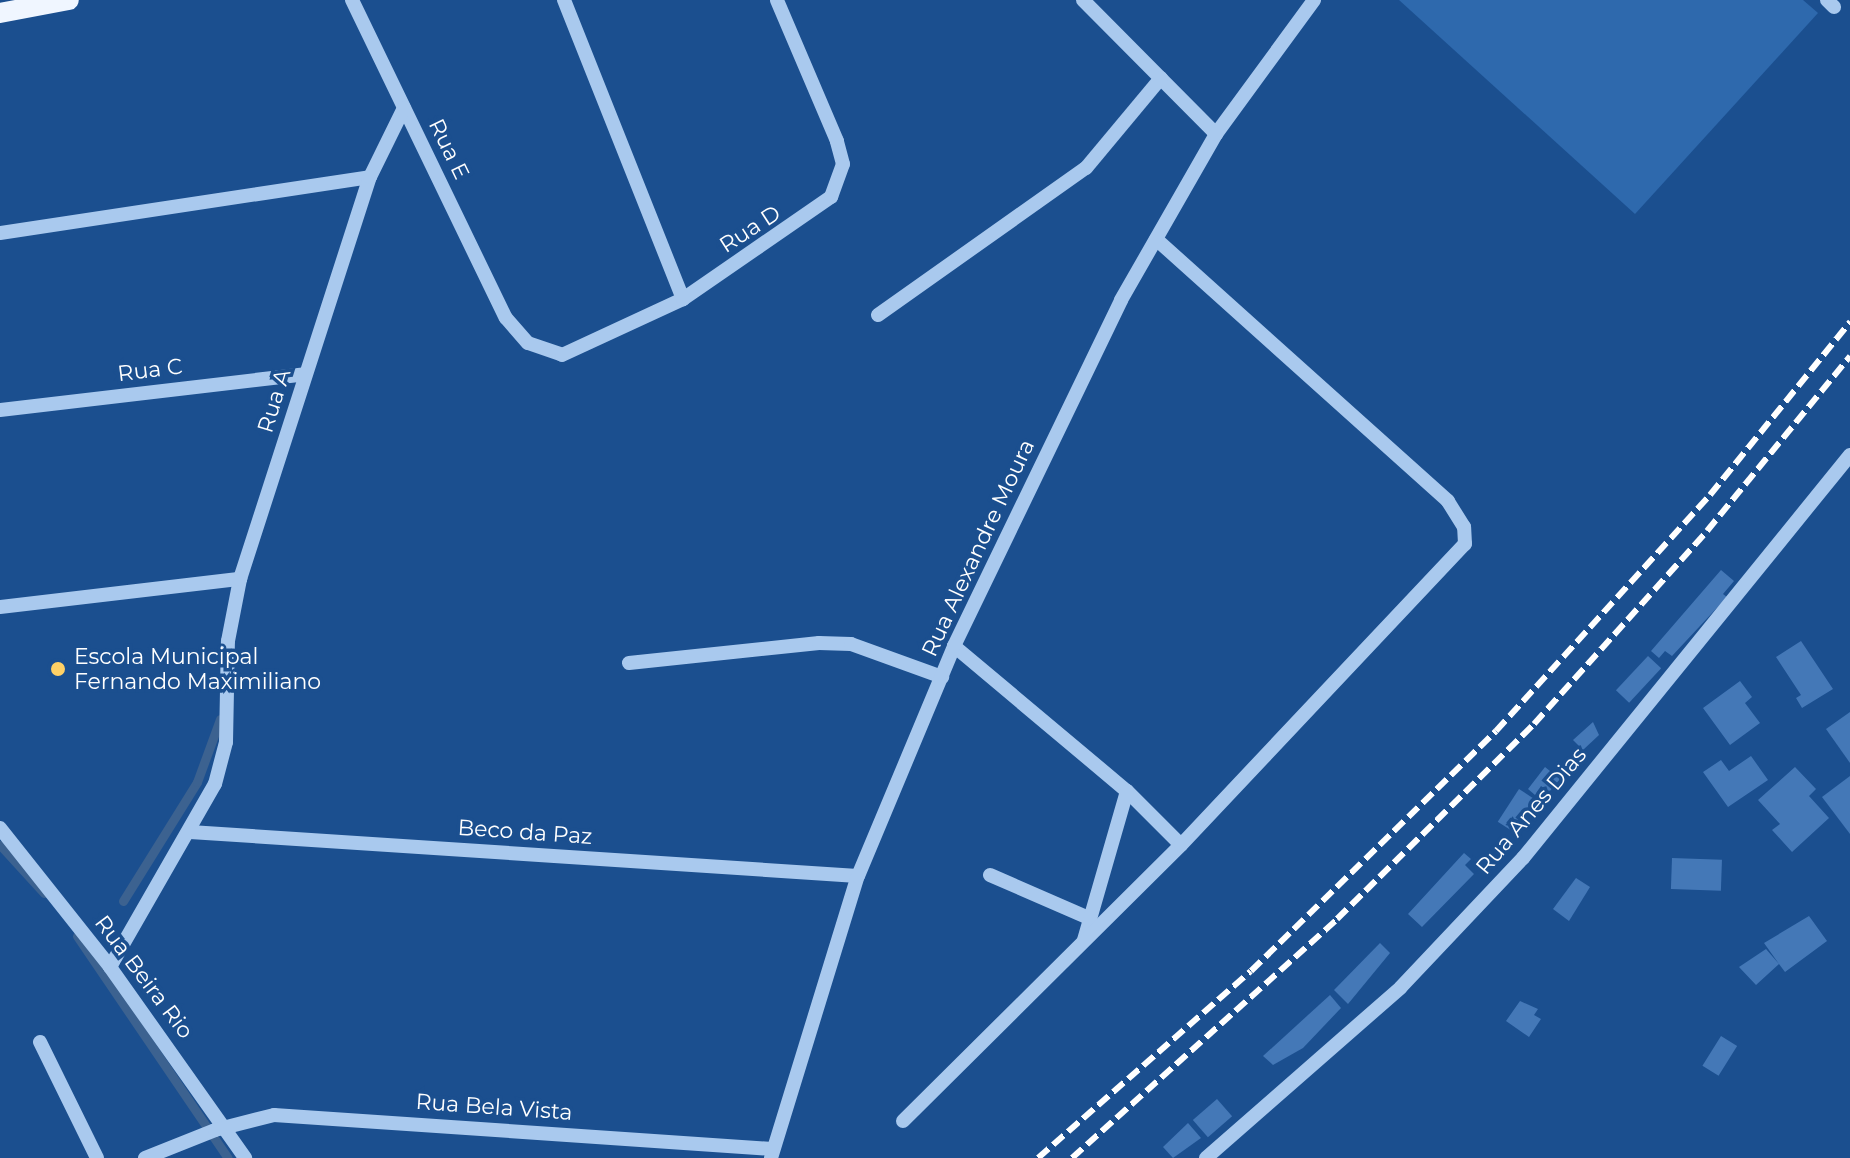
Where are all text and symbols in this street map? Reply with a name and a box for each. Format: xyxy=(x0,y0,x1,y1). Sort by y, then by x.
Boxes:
street label: Rua E xyxy=(423,114,475,184)
street label: Rua D xyxy=(714,200,786,258)
street label: Rua C xyxy=(116,353,184,387)
street label: Rua A xyxy=(252,366,296,436)
street label: Rua Alexandre Moura xyxy=(916,435,1040,661)
place label: Escola Municipal Fernando Maximiliano xyxy=(74,643,321,694)
marker: Escola Municipal Fernando Maximiliano xyxy=(49,660,67,678)
street label: Rua Anes Dias xyxy=(1470,742,1592,880)
street label: Beco da Paz xyxy=(457,814,593,850)
street label: Rua Beira Rio xyxy=(89,910,199,1044)
street label: Rua Bela Vista xyxy=(415,1088,573,1126)

